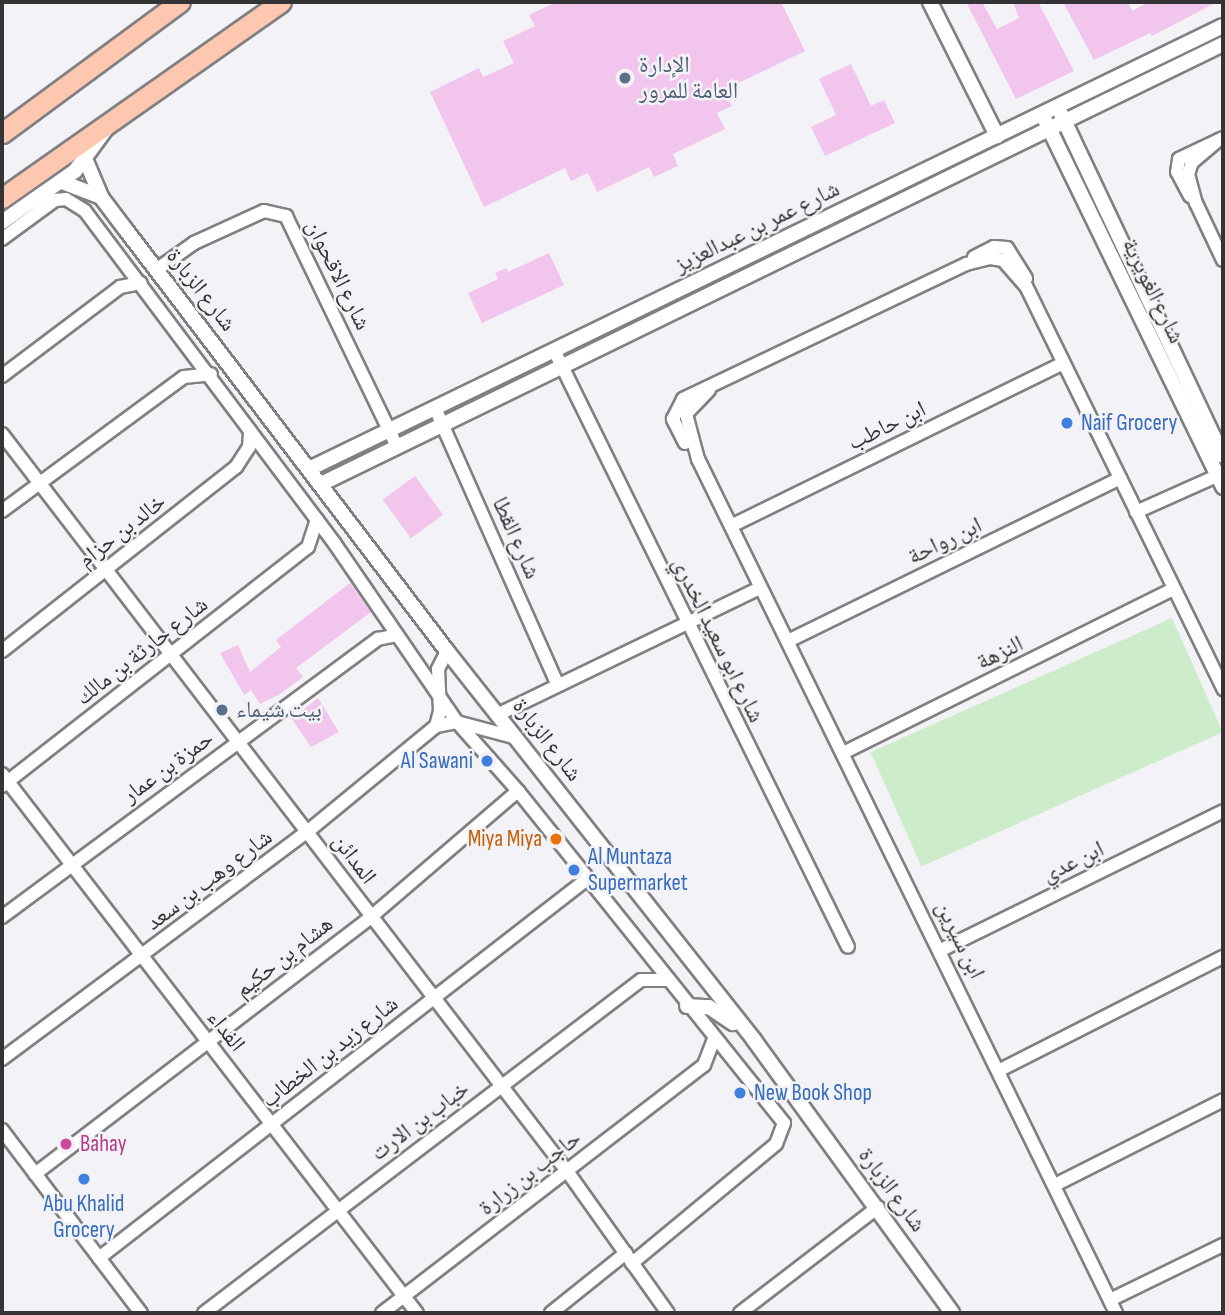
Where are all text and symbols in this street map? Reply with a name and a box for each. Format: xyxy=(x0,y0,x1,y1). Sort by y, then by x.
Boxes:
place label: الإدارة العامة للمرور xyxy=(639,51,738,105)
marker: الإدارة العامة للمرور xyxy=(617,70,633,86)
street label: شارع عمر بن عبدالعزيز xyxy=(670,175,844,279)
street label: شارع الاقحوان xyxy=(299,215,377,335)
street label: شارع الغويرية xyxy=(1116,234,1190,348)
street label: شارع الزبارة xyxy=(160,243,242,337)
street label: ابن حاطب xyxy=(844,395,930,457)
place label: Naif Grocery xyxy=(1081,409,1177,437)
marker: Naif Grocery xyxy=(1059,415,1075,431)
street label: خالد بن حزام xyxy=(73,488,171,574)
street label: شارع القطا xyxy=(486,493,546,583)
street label: ابن رواحة xyxy=(903,511,987,571)
street label: شارع ابو سعيد الخدري xyxy=(666,553,770,727)
street label: شارع حارثة بن مالك xyxy=(70,591,214,711)
street label: النزهة xyxy=(972,630,1028,676)
street label: شارع الزبارة xyxy=(506,693,588,787)
place label: بيت شيماء xyxy=(236,696,322,724)
marker: بيت شيماء xyxy=(214,702,230,718)
street label: حمزة بن عمار xyxy=(117,725,219,809)
place label: Al Sawani xyxy=(401,747,473,775)
marker: Al Sawani xyxy=(479,753,495,769)
street label: شارع وهب بن سعد xyxy=(140,823,278,937)
place label: Miya Miya xyxy=(468,825,542,853)
street label: المدائن xyxy=(326,828,382,890)
marker: Miya Miya xyxy=(548,831,564,847)
street label: ابن عدي xyxy=(1037,835,1109,889)
place label: Al Muntaza Supermarket xyxy=(588,843,688,897)
marker: Al Muntaza Supermarket xyxy=(566,862,582,878)
street label: ابن سيرين xyxy=(929,897,991,983)
street label: هشام بن حكيم xyxy=(230,910,338,1004)
street label: شارع زيد بن الخطاب xyxy=(256,990,404,1114)
street label: الفداء xyxy=(201,1005,251,1057)
street label: خباب بن الارت xyxy=(365,1075,475,1167)
place label: New Book Shop xyxy=(754,1079,872,1107)
marker: New Book Shop xyxy=(732,1085,748,1101)
street label: حاجب بن زرارة xyxy=(473,1124,587,1222)
place label: Bahay xyxy=(80,1130,127,1158)
marker: Bahay xyxy=(58,1136,74,1152)
street label: شارع الزبارة xyxy=(852,1142,932,1238)
marker: Abu Khalid Grocery xyxy=(76,1171,92,1187)
place label: Abu Khalid Grocery xyxy=(44,1190,124,1244)

